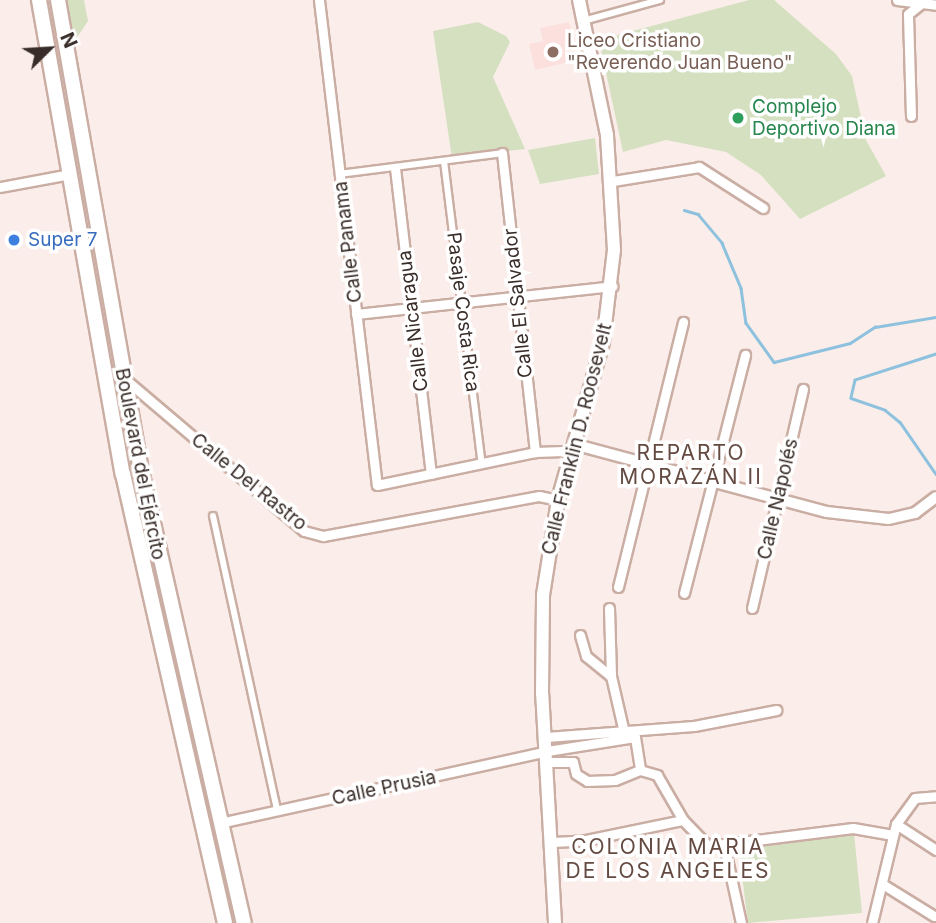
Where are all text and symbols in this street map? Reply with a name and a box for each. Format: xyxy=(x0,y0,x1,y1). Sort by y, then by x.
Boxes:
north arrow xyxy=(14,14,84,84)
text: N xyxy=(55,29,82,52)
place label: Liceo Cristiano "Reverendo Juan Bueno" xyxy=(567,30,793,74)
marker: Liceo Cristiano "Reverendo Juan Bueno" xyxy=(545,44,561,60)
place label: Complejo Deportivo Diana xyxy=(752,96,896,140)
marker: Complejo Deportivo Diana xyxy=(730,110,746,126)
street label: Calle Panama xyxy=(329,180,367,304)
street label: Calle El Salvador xyxy=(499,227,537,379)
place label: Super 7 xyxy=(28,229,97,251)
street label: Pasaje Costa Rica xyxy=(442,231,484,393)
marker: Super 7 xyxy=(6,232,22,248)
street label: Calle Nicaragua xyxy=(393,249,433,393)
street label: Calle Franklin D. Roosevelt xyxy=(537,321,617,557)
street label: Boulevard del Ejército xyxy=(110,366,170,562)
street label: Calle Del Rastro xyxy=(187,428,311,536)
street label: Calle Napolés xyxy=(753,436,803,562)
district label: REPARTO MORAZÁN II xyxy=(620,440,762,490)
street label: Calle Prusia xyxy=(330,766,438,810)
district label: COLONIA MARIA DE LOS ANGELES xyxy=(567,834,769,884)

